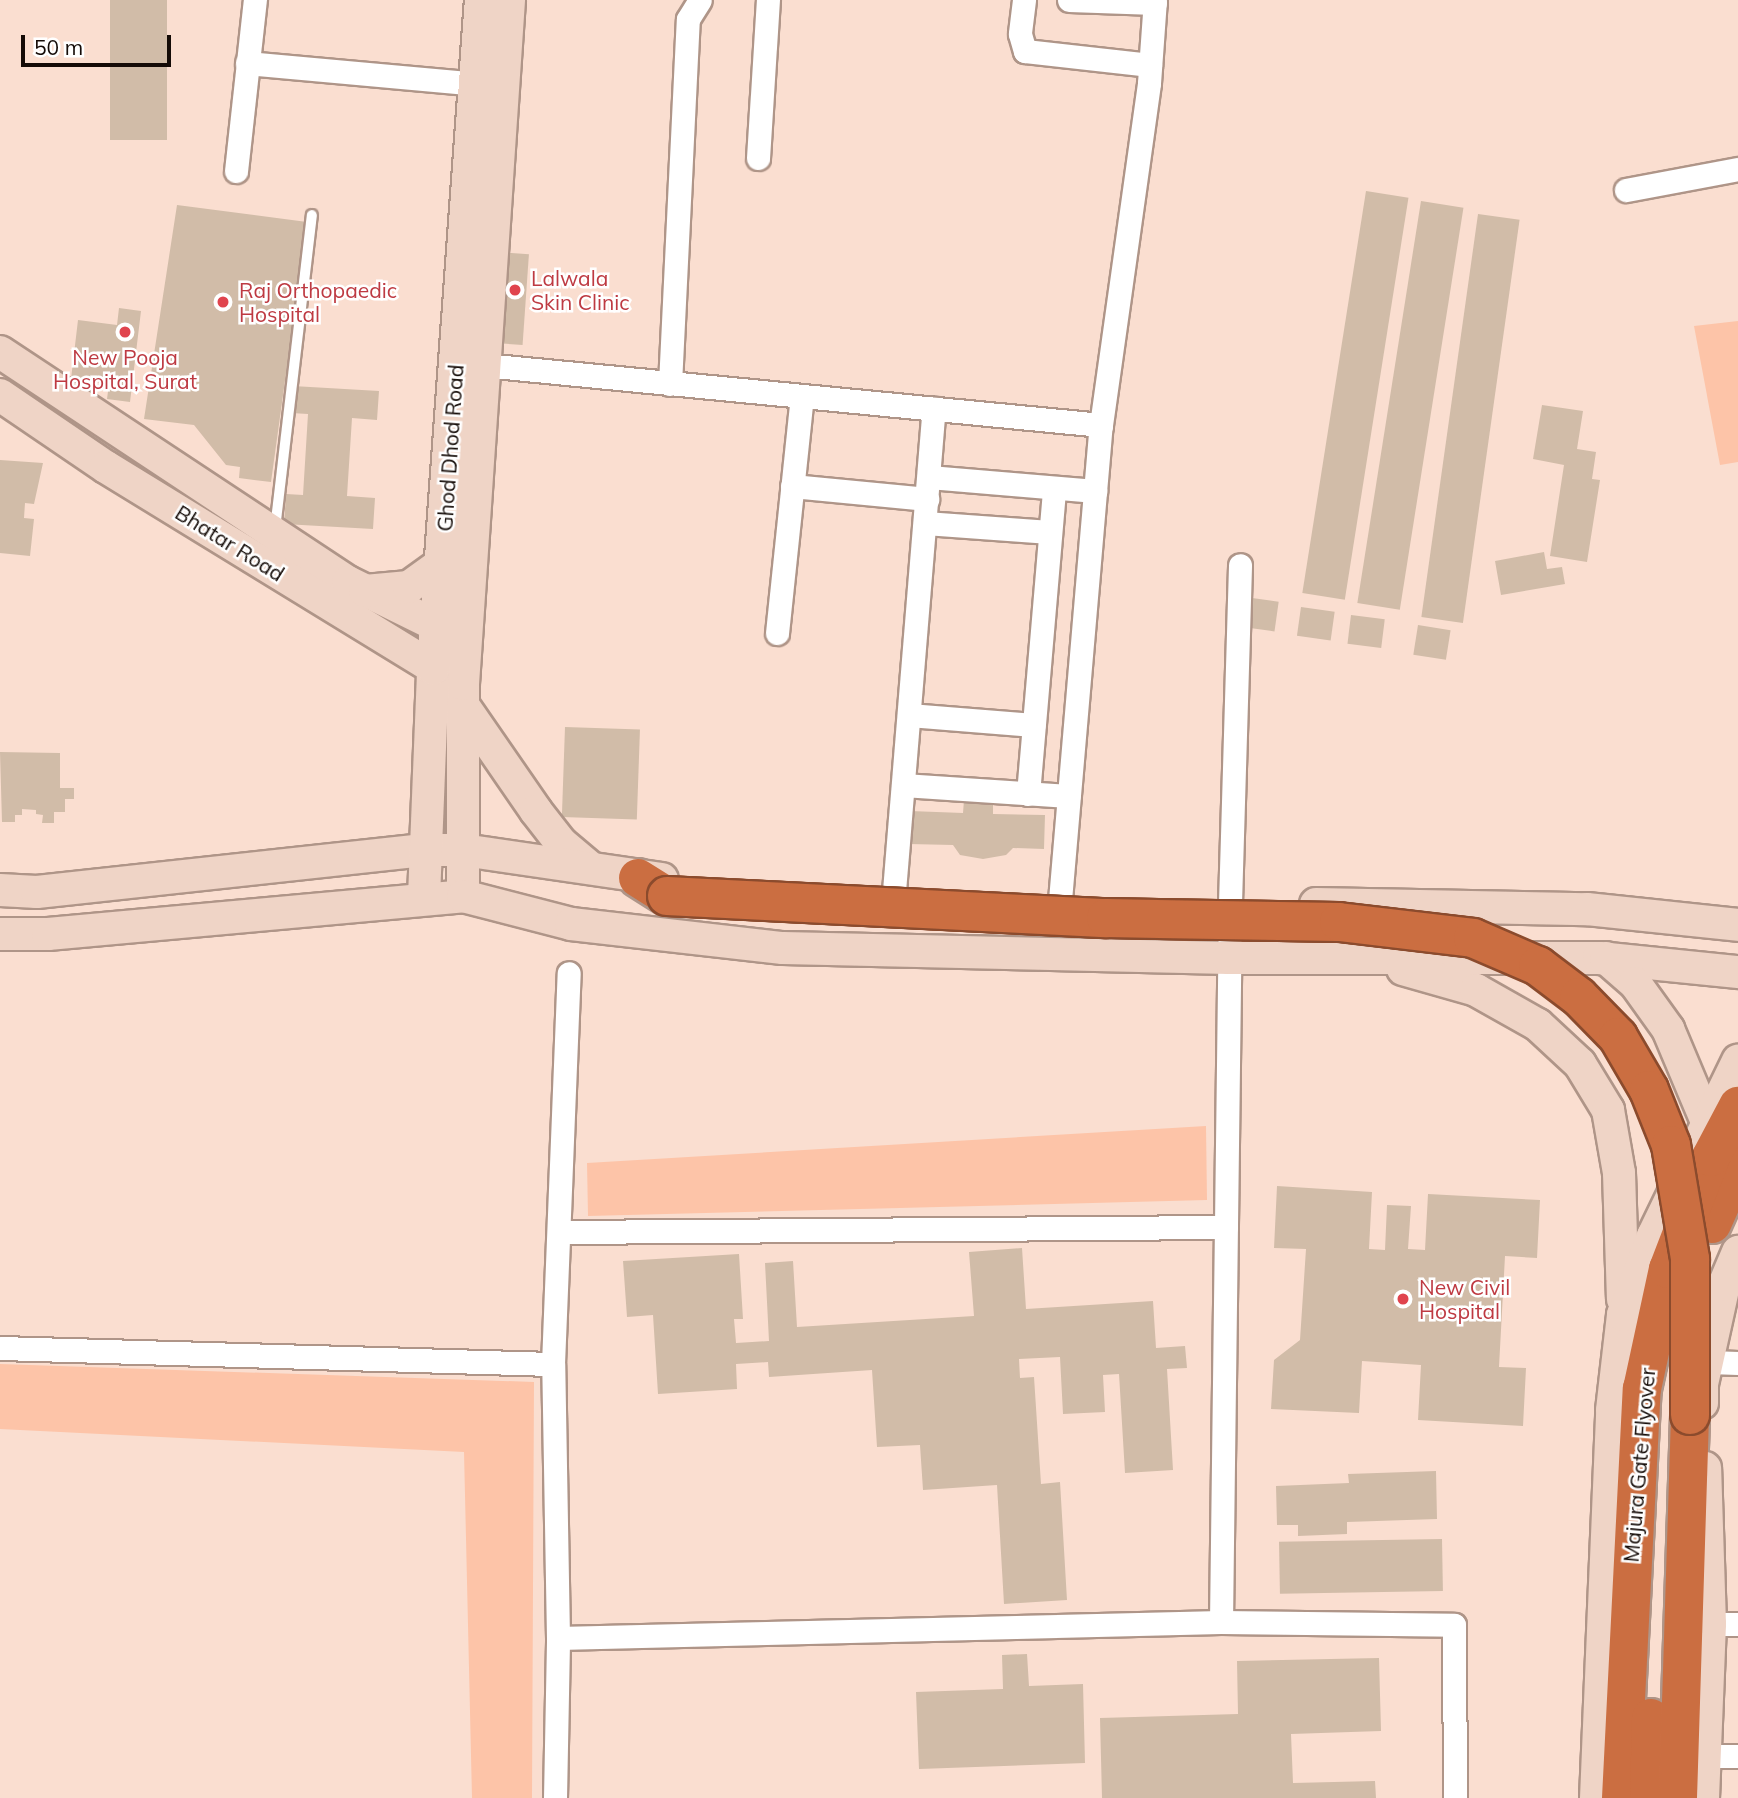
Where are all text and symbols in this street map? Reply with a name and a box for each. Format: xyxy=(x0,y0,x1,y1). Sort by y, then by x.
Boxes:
scale bar xyxy=(24,21,175,65)
text: 50 m xyxy=(34,34,83,60)
place label: Lalwala Skin Clinic xyxy=(531,265,630,315)
place label: Raj Orthopaedic Hospital xyxy=(239,277,397,327)
marker: Lalwala Skin Clinic xyxy=(505,280,525,300)
marker: Raj Orthopaedic Hospital xyxy=(213,292,233,312)
marker: New Pooja Hospital, Surat xyxy=(115,322,135,342)
place label: New Pooja Hospital, Surat xyxy=(53,344,197,394)
street label: Ghod Dhod Road xyxy=(432,364,468,532)
street label: Bhatar Road xyxy=(171,500,289,586)
place label: New Civil Hospital xyxy=(1419,1274,1510,1324)
marker: New Civil Hospital xyxy=(1393,1289,1413,1309)
street label: Majura Gate Flyover xyxy=(1618,1367,1660,1563)

